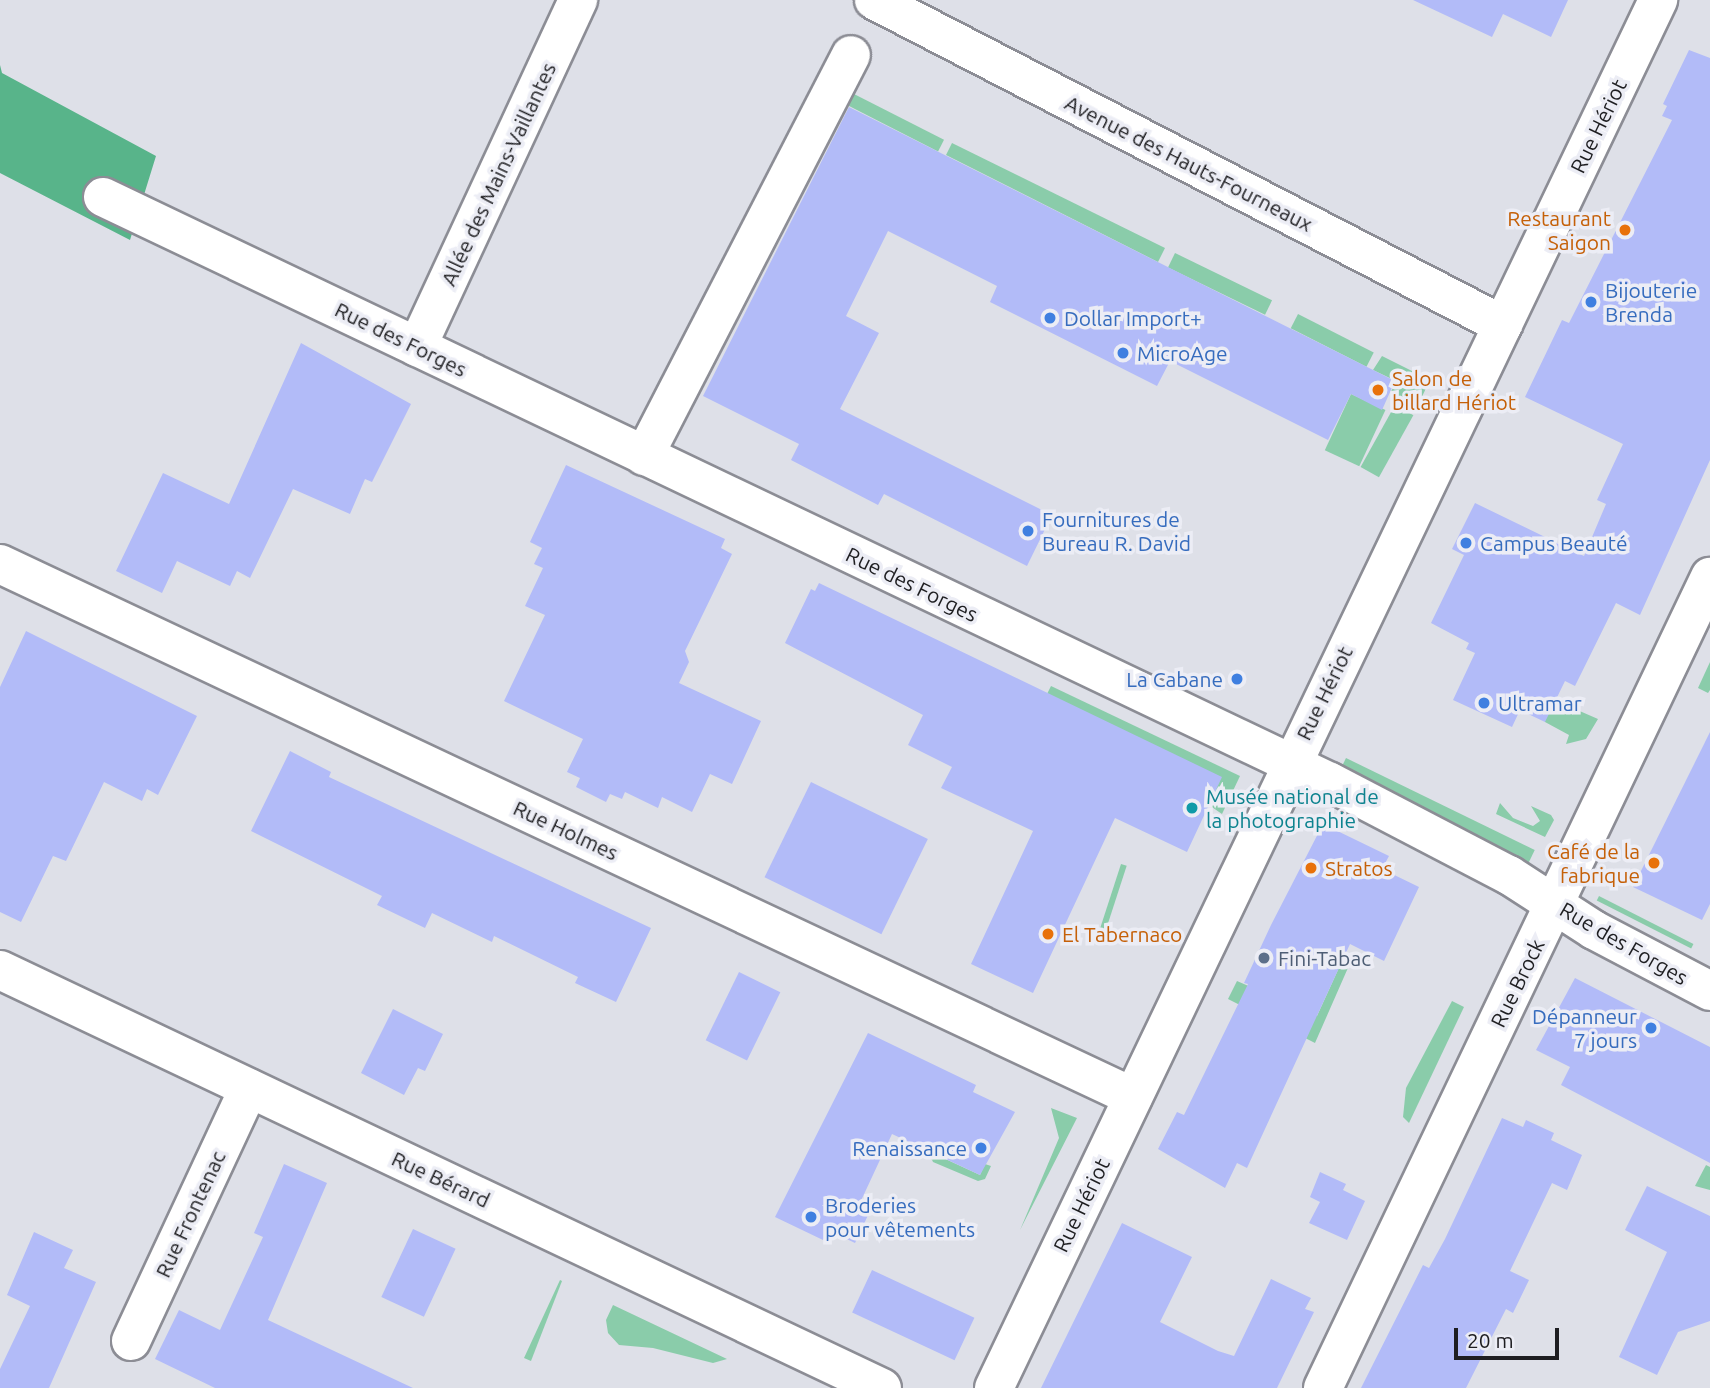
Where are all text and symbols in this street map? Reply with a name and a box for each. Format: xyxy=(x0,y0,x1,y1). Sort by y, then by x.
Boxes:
street label: Allée des Mains-Vaillantes xyxy=(435,58,561,290)
street label: Rue Hériot xyxy=(1564,75,1632,177)
street label: Avenue des Hauts-Fourneaux xyxy=(1061,89,1317,237)
place label: Restaurant Saigon xyxy=(1507,205,1611,255)
marker: Restaurant Saigon xyxy=(1617,222,1633,238)
place label: Bijouterie Brenda xyxy=(1605,277,1697,327)
marker: Bijouterie Brenda xyxy=(1583,294,1599,310)
street label: Rue des Forges xyxy=(331,296,471,382)
place label: Dollar Import+ xyxy=(1064,305,1202,331)
marker: Dollar Import+ xyxy=(1042,310,1058,326)
place label: MicroAge xyxy=(1137,340,1228,366)
marker: MicroAge xyxy=(1115,345,1131,361)
place label: Salon de billard Hériot xyxy=(1392,365,1516,415)
marker: Salon de billard Hériot xyxy=(1370,382,1386,398)
place label: Fournitures de Bureau R. David xyxy=(1042,506,1191,556)
marker: Fournitures de Bureau R. David xyxy=(1020,523,1036,539)
place label: Campus Beauté xyxy=(1480,530,1628,556)
marker: Campus Beauté xyxy=(1458,535,1474,551)
street label: Rue des Forges xyxy=(842,541,982,627)
street label: Rue Hériot xyxy=(1290,642,1358,744)
place label: La Cabane xyxy=(1126,666,1223,692)
marker: La Cabane xyxy=(1229,671,1245,687)
place label: Ultramar xyxy=(1498,690,1582,716)
marker: Ultramar xyxy=(1476,695,1492,711)
place label: Musée national de la photographie xyxy=(1206,783,1379,833)
street label: Rue Holmes xyxy=(510,795,622,865)
marker: Musée national de la photographie xyxy=(1184,800,1200,816)
place label: Café de la fabrique xyxy=(1547,838,1640,888)
place label: Stratos xyxy=(1325,855,1393,881)
marker: Café de la fabrique xyxy=(1646,855,1662,871)
marker: Stratos xyxy=(1303,860,1319,876)
street label: Rue des Forges xyxy=(1556,896,1692,990)
place label: El Tabernaco xyxy=(1062,921,1182,947)
marker: El Tabernaco xyxy=(1040,926,1056,942)
street label: Rue Brock xyxy=(1485,935,1549,1031)
place label: Fini-Tabac xyxy=(1278,945,1371,971)
marker: Fini-Tabac xyxy=(1256,950,1272,966)
place label: Dépanneur 7 jours xyxy=(1532,1003,1637,1053)
marker: Dépanneur 7 jours xyxy=(1643,1020,1659,1036)
place label: Renaissance xyxy=(852,1135,967,1161)
marker: Renaissance xyxy=(973,1140,989,1156)
street label: Rue Bérard xyxy=(388,1145,494,1213)
street label: Rue Frontenac xyxy=(150,1147,230,1281)
street label: Rue Hériot xyxy=(1047,1154,1115,1256)
place label: Broderies pour vêtements xyxy=(825,1192,975,1242)
marker: Broderies pour vêtements xyxy=(803,1209,819,1225)
scale bar xyxy=(1458,1314,1563,1358)
text: 20 m xyxy=(1467,1328,1514,1352)

